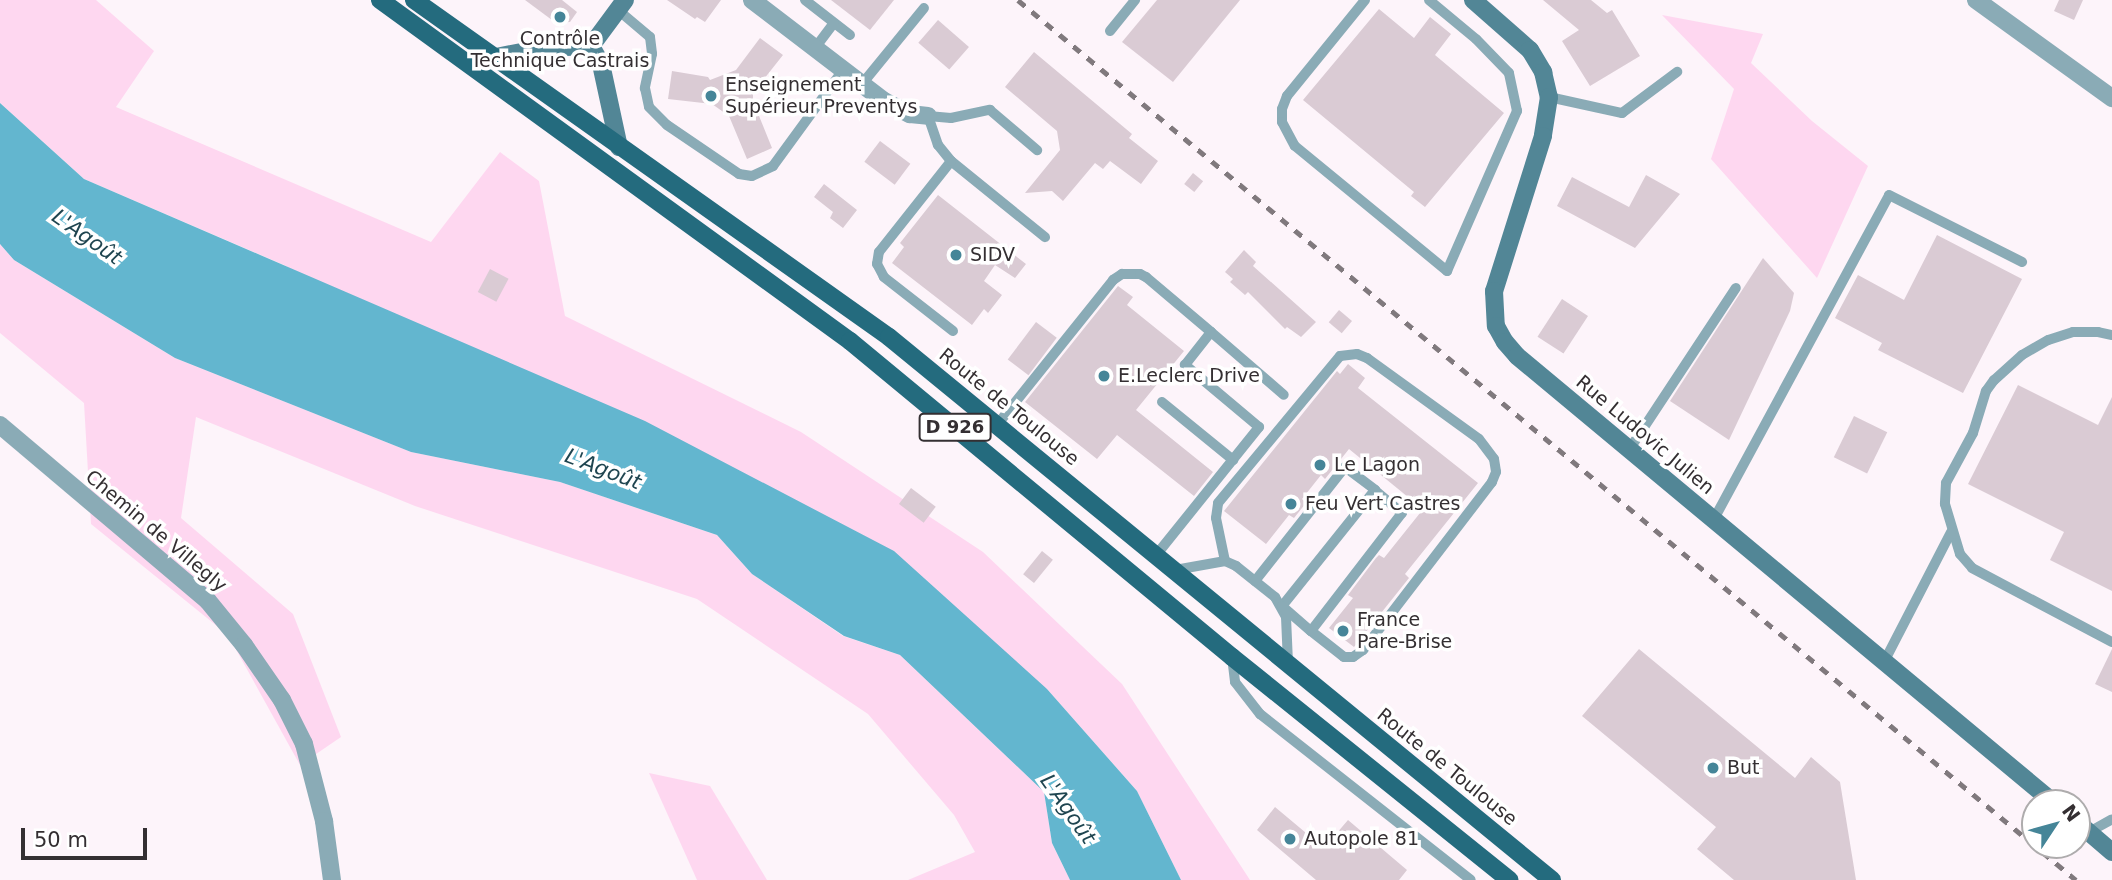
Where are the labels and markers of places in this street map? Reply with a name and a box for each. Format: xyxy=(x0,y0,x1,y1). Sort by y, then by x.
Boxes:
marker: Contrôle Technique Castrais xyxy=(552,9,568,25)
place label: Contrôle Technique Castrais xyxy=(471,28,649,72)
place label: Enseignement Supérieur Preventys xyxy=(725,74,917,118)
marker: Enseignement Supérieur Preventys xyxy=(703,88,719,104)
place label: SIDV xyxy=(970,244,1015,266)
marker: SIDV xyxy=(948,247,964,263)
place label: E.Leclerc Drive xyxy=(1118,365,1260,387)
marker: E.Leclerc Drive xyxy=(1096,368,1112,384)
place label: Le Lagon xyxy=(1334,454,1420,476)
marker: Le Lagon xyxy=(1312,457,1328,473)
place label: Feu Vert Castres xyxy=(1305,493,1460,515)
marker: Feu Vert Castres xyxy=(1283,496,1299,512)
place label: France Pare-Brise xyxy=(1357,609,1452,653)
marker: France Pare-Brise xyxy=(1335,623,1351,639)
place label: But xyxy=(1727,757,1760,779)
marker: But xyxy=(1705,760,1721,776)
place label: Autopole 81 xyxy=(1304,828,1419,850)
marker: Autopole 81 xyxy=(1282,831,1298,847)

